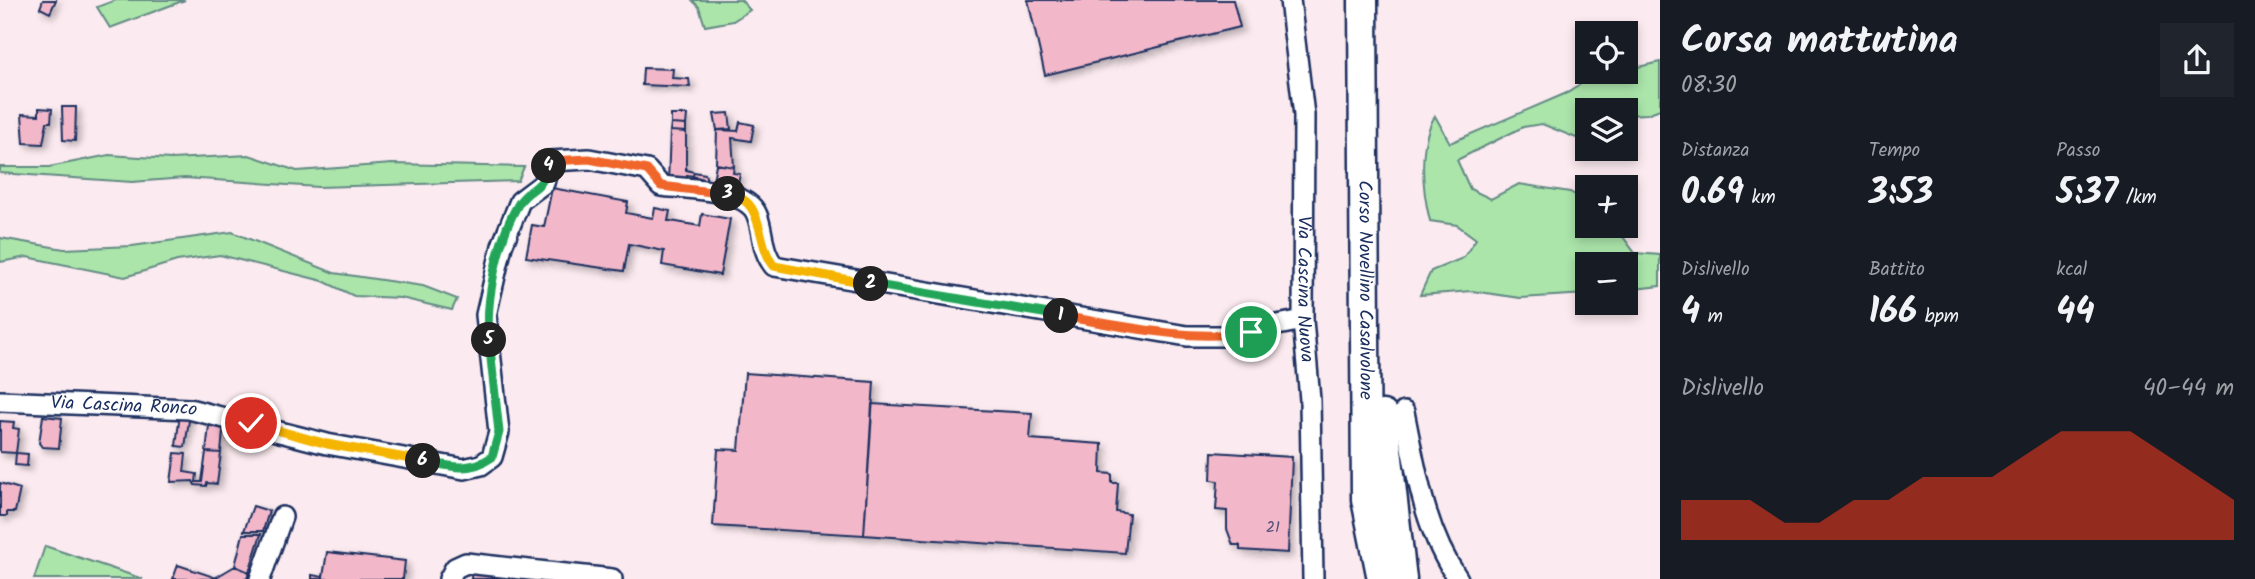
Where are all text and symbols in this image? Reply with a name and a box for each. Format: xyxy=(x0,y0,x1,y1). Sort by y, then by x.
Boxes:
text: Corsa mattutina xyxy=(1681,12,1958,72)
map controls xyxy=(1575,21,1638,315)
button: locate xyxy=(1575,21,1638,84)
button: share xyxy=(2160,23,2234,97)
text: 08:30 xyxy=(1681,68,1737,104)
button: layers xyxy=(1575,98,1638,161)
text: Distanza xyxy=(1681,136,1750,166)
text: Tempo xyxy=(1869,136,1920,166)
text: Passo xyxy=(2056,136,2100,166)
pin: 4 xyxy=(532,148,566,184)
text: 4 xyxy=(543,150,554,180)
text: 0.69 xyxy=(1681,166,1744,222)
text: 3:53 xyxy=(1869,166,1933,222)
text: 5:37 xyxy=(2056,166,2118,222)
button: + xyxy=(1575,175,1638,238)
pin: 3 xyxy=(710,176,746,212)
text: 3 xyxy=(722,178,733,208)
street label: Corso Novellino Casalvolone xyxy=(1349,180,1380,400)
text: km xyxy=(1744,183,1776,213)
text: /km xyxy=(2118,183,2157,213)
street label: Via Cascina Nuova xyxy=(1288,216,1322,364)
button: − xyxy=(1575,252,1638,315)
text: Dislivello xyxy=(1681,255,1750,285)
text: Battito xyxy=(1869,255,1925,285)
text: kcal xyxy=(2056,255,2087,285)
pin: 2 xyxy=(854,266,888,302)
text: 2 xyxy=(865,268,876,298)
text: 4 xyxy=(1681,285,1700,341)
text: 166 xyxy=(1869,285,1917,341)
text: 44 xyxy=(2056,285,2094,341)
pin: 1 xyxy=(1044,298,1078,334)
text: 1 xyxy=(1058,300,1063,330)
pin xyxy=(1221,302,1281,362)
text: m xyxy=(1700,302,1723,332)
text: bpm xyxy=(1917,302,1959,332)
icon: arrive xyxy=(1232,313,1270,351)
pin: 5 xyxy=(472,322,506,358)
text: 5 xyxy=(484,324,493,354)
text: Dislivello xyxy=(1681,371,1764,407)
text: 40–44 m xyxy=(2143,371,2234,407)
street label: Via Cascina Ronco xyxy=(50,388,200,425)
pin xyxy=(221,393,281,453)
icon: check xyxy=(232,404,270,442)
pin: 6 xyxy=(406,444,440,478)
text: 6 xyxy=(417,445,428,475)
house number: 21 xyxy=(1266,515,1280,540)

